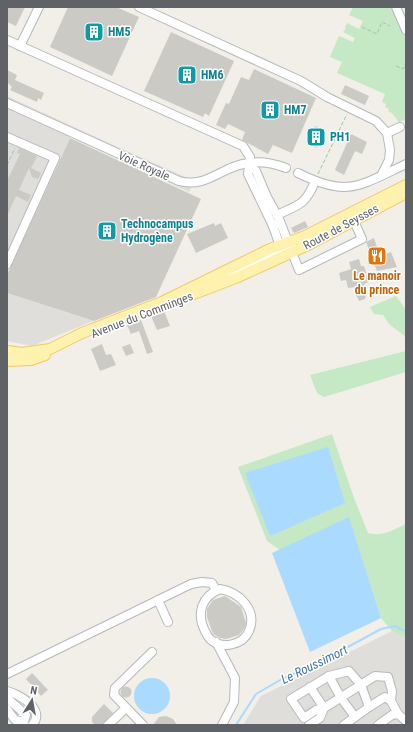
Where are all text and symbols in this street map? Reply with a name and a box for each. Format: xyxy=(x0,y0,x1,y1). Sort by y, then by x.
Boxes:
building icon: HM5 xyxy=(83,21,105,43)
place label: HM5 xyxy=(108,25,131,39)
building icon: HM6 xyxy=(176,64,198,86)
place label: HM6 xyxy=(201,68,224,82)
building icon: HM7 xyxy=(259,99,281,121)
place label: HM7 xyxy=(284,103,307,117)
building icon: PH1 xyxy=(305,126,327,148)
place label: PH1 xyxy=(330,130,350,144)
street label: Voie Royale xyxy=(116,148,172,184)
street label: Route de Seysses xyxy=(301,201,381,253)
place label: Technocampus Hydrogène xyxy=(121,217,194,245)
building icon: Technocampus Hydrogène xyxy=(96,220,118,242)
restaurant icon: Le manoir du prince xyxy=(366,245,388,267)
place label: Le manoir du prince xyxy=(353,269,401,297)
street label: Avenue du Comminges xyxy=(89,289,195,341)
water label: Le Roussimort xyxy=(279,642,350,687)
north arrow xyxy=(12,680,52,720)
text: N xyxy=(29,684,39,698)

